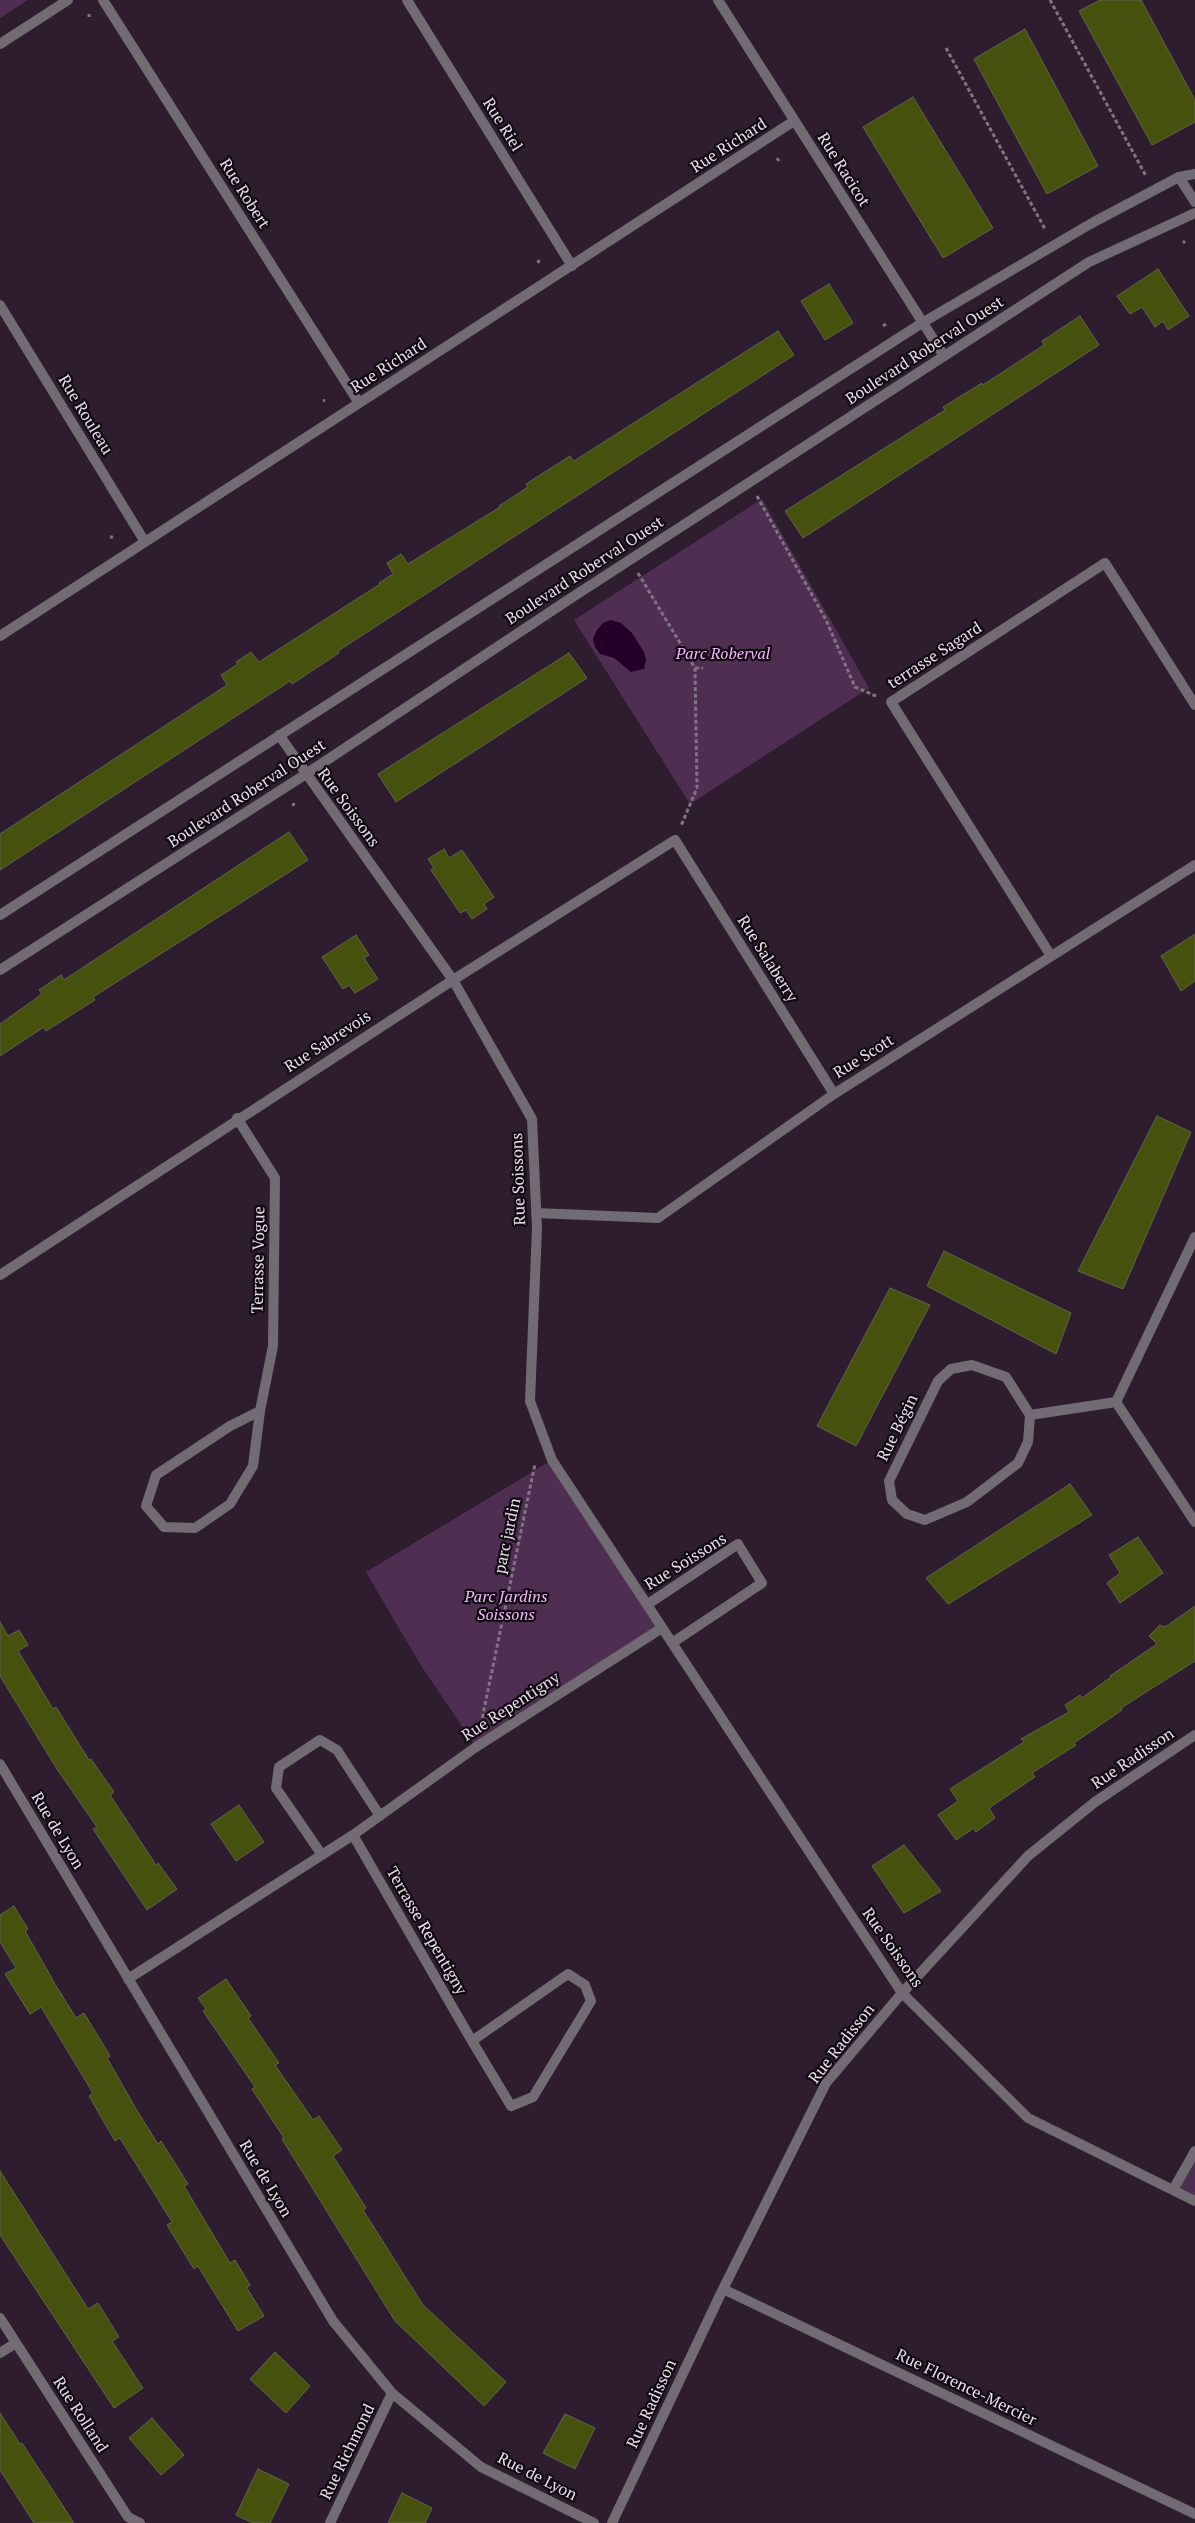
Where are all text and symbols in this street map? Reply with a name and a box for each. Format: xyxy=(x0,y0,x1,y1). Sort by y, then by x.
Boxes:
street label: Rue Riel xyxy=(478,95,526,155)
street label: Rue Richard xyxy=(688,114,770,178)
street label: Rue Racicot xyxy=(813,129,873,211)
street label: Rue Robert xyxy=(215,155,273,233)
street label: Boulevard Roberval Ouest xyxy=(842,293,1008,409)
street label: Rue Richard xyxy=(348,334,430,398)
street label: Rue Rouleau xyxy=(54,372,116,458)
street label: Boulevard Roberval Ouest xyxy=(502,513,668,629)
street label: terrasse Sagard xyxy=(884,618,986,694)
park label: Parc Roberval xyxy=(676,644,770,664)
street label: Boulevard Roberval Ouest xyxy=(164,736,330,852)
street label: Rue Soissons xyxy=(313,765,383,851)
street label: Rue Salaberry xyxy=(733,912,801,1006)
street label: Rue Sabrevois xyxy=(281,1007,375,1077)
street label: Rue Scott xyxy=(830,1031,898,1083)
street label: Rue Soissons xyxy=(508,1132,530,1226)
street label: Terrasse Vogue xyxy=(248,1206,270,1314)
street label: Rue Bégin xyxy=(874,1391,922,1465)
street label: parc jardin xyxy=(491,1497,525,1575)
street label: Rue Soissons xyxy=(642,1529,730,1595)
park label: Parc Jardins Soissons xyxy=(464,1587,548,1625)
street label: Rue Repentigny xyxy=(459,1668,563,1746)
street label: Rue Radisson xyxy=(1088,1724,1178,1794)
street label: Rue de Lyon xyxy=(27,1789,87,1873)
street label: Terrasse Repentigny xyxy=(382,1864,470,1998)
street label: Rue Soissons xyxy=(858,1905,926,1991)
street label: Rue Radisson xyxy=(805,2000,879,2088)
street label: Rue de Lyon xyxy=(235,2137,295,2221)
street label: Rue Florence-Mercier xyxy=(893,2346,1039,2430)
street label: Rue Radisson xyxy=(623,2357,681,2451)
street label: Rue Rolland xyxy=(48,2374,112,2456)
street label: Rue Richmond xyxy=(317,2401,379,2503)
street label: Rue de Lyon xyxy=(494,2449,580,2505)

